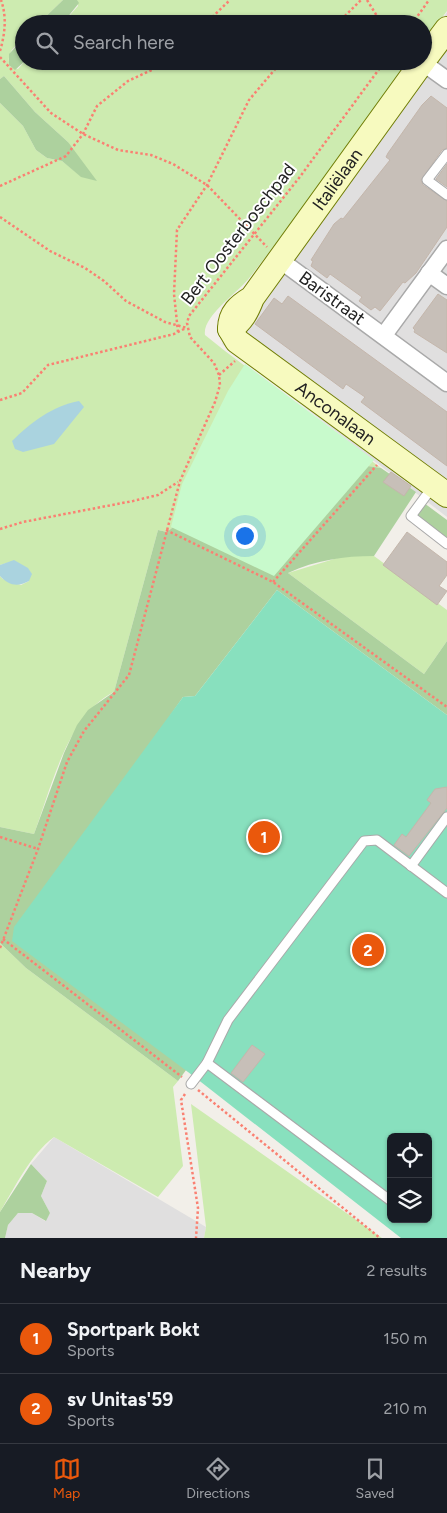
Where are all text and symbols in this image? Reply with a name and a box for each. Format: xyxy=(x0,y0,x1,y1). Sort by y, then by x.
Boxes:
search box xyxy=(15,15,432,70)
icon: search xyxy=(33,29,61,57)
text: Search here xyxy=(73,31,175,54)
street label: Italiëlaan xyxy=(308,144,367,215)
street label: Bert Oosterboschpad xyxy=(176,159,300,309)
street label: Baristraat xyxy=(294,267,370,330)
street label: Anconalaan xyxy=(291,377,380,450)
your location xyxy=(232,523,258,549)
pin: 1 xyxy=(248,818,280,856)
pin: 2 xyxy=(352,931,384,969)
map controls xyxy=(387,1133,432,1223)
button: locate xyxy=(387,1133,432,1178)
button: layers xyxy=(387,1178,432,1223)
text: Nearby xyxy=(20,1258,91,1283)
text: 2 results xyxy=(367,1261,427,1280)
text: Sportpark Bokt xyxy=(67,1318,200,1341)
text: 1 xyxy=(33,1329,39,1348)
text: 150 m xyxy=(383,1329,427,1348)
text: Sports xyxy=(67,1341,114,1360)
text: sv Unitas'59 xyxy=(67,1388,173,1411)
text: 2 xyxy=(31,1399,41,1418)
text: 210 m xyxy=(384,1399,427,1418)
text: Sports xyxy=(67,1411,114,1430)
tab: Map xyxy=(53,1455,81,1502)
tab: Directions xyxy=(186,1455,250,1502)
tab: Saved xyxy=(356,1455,394,1502)

